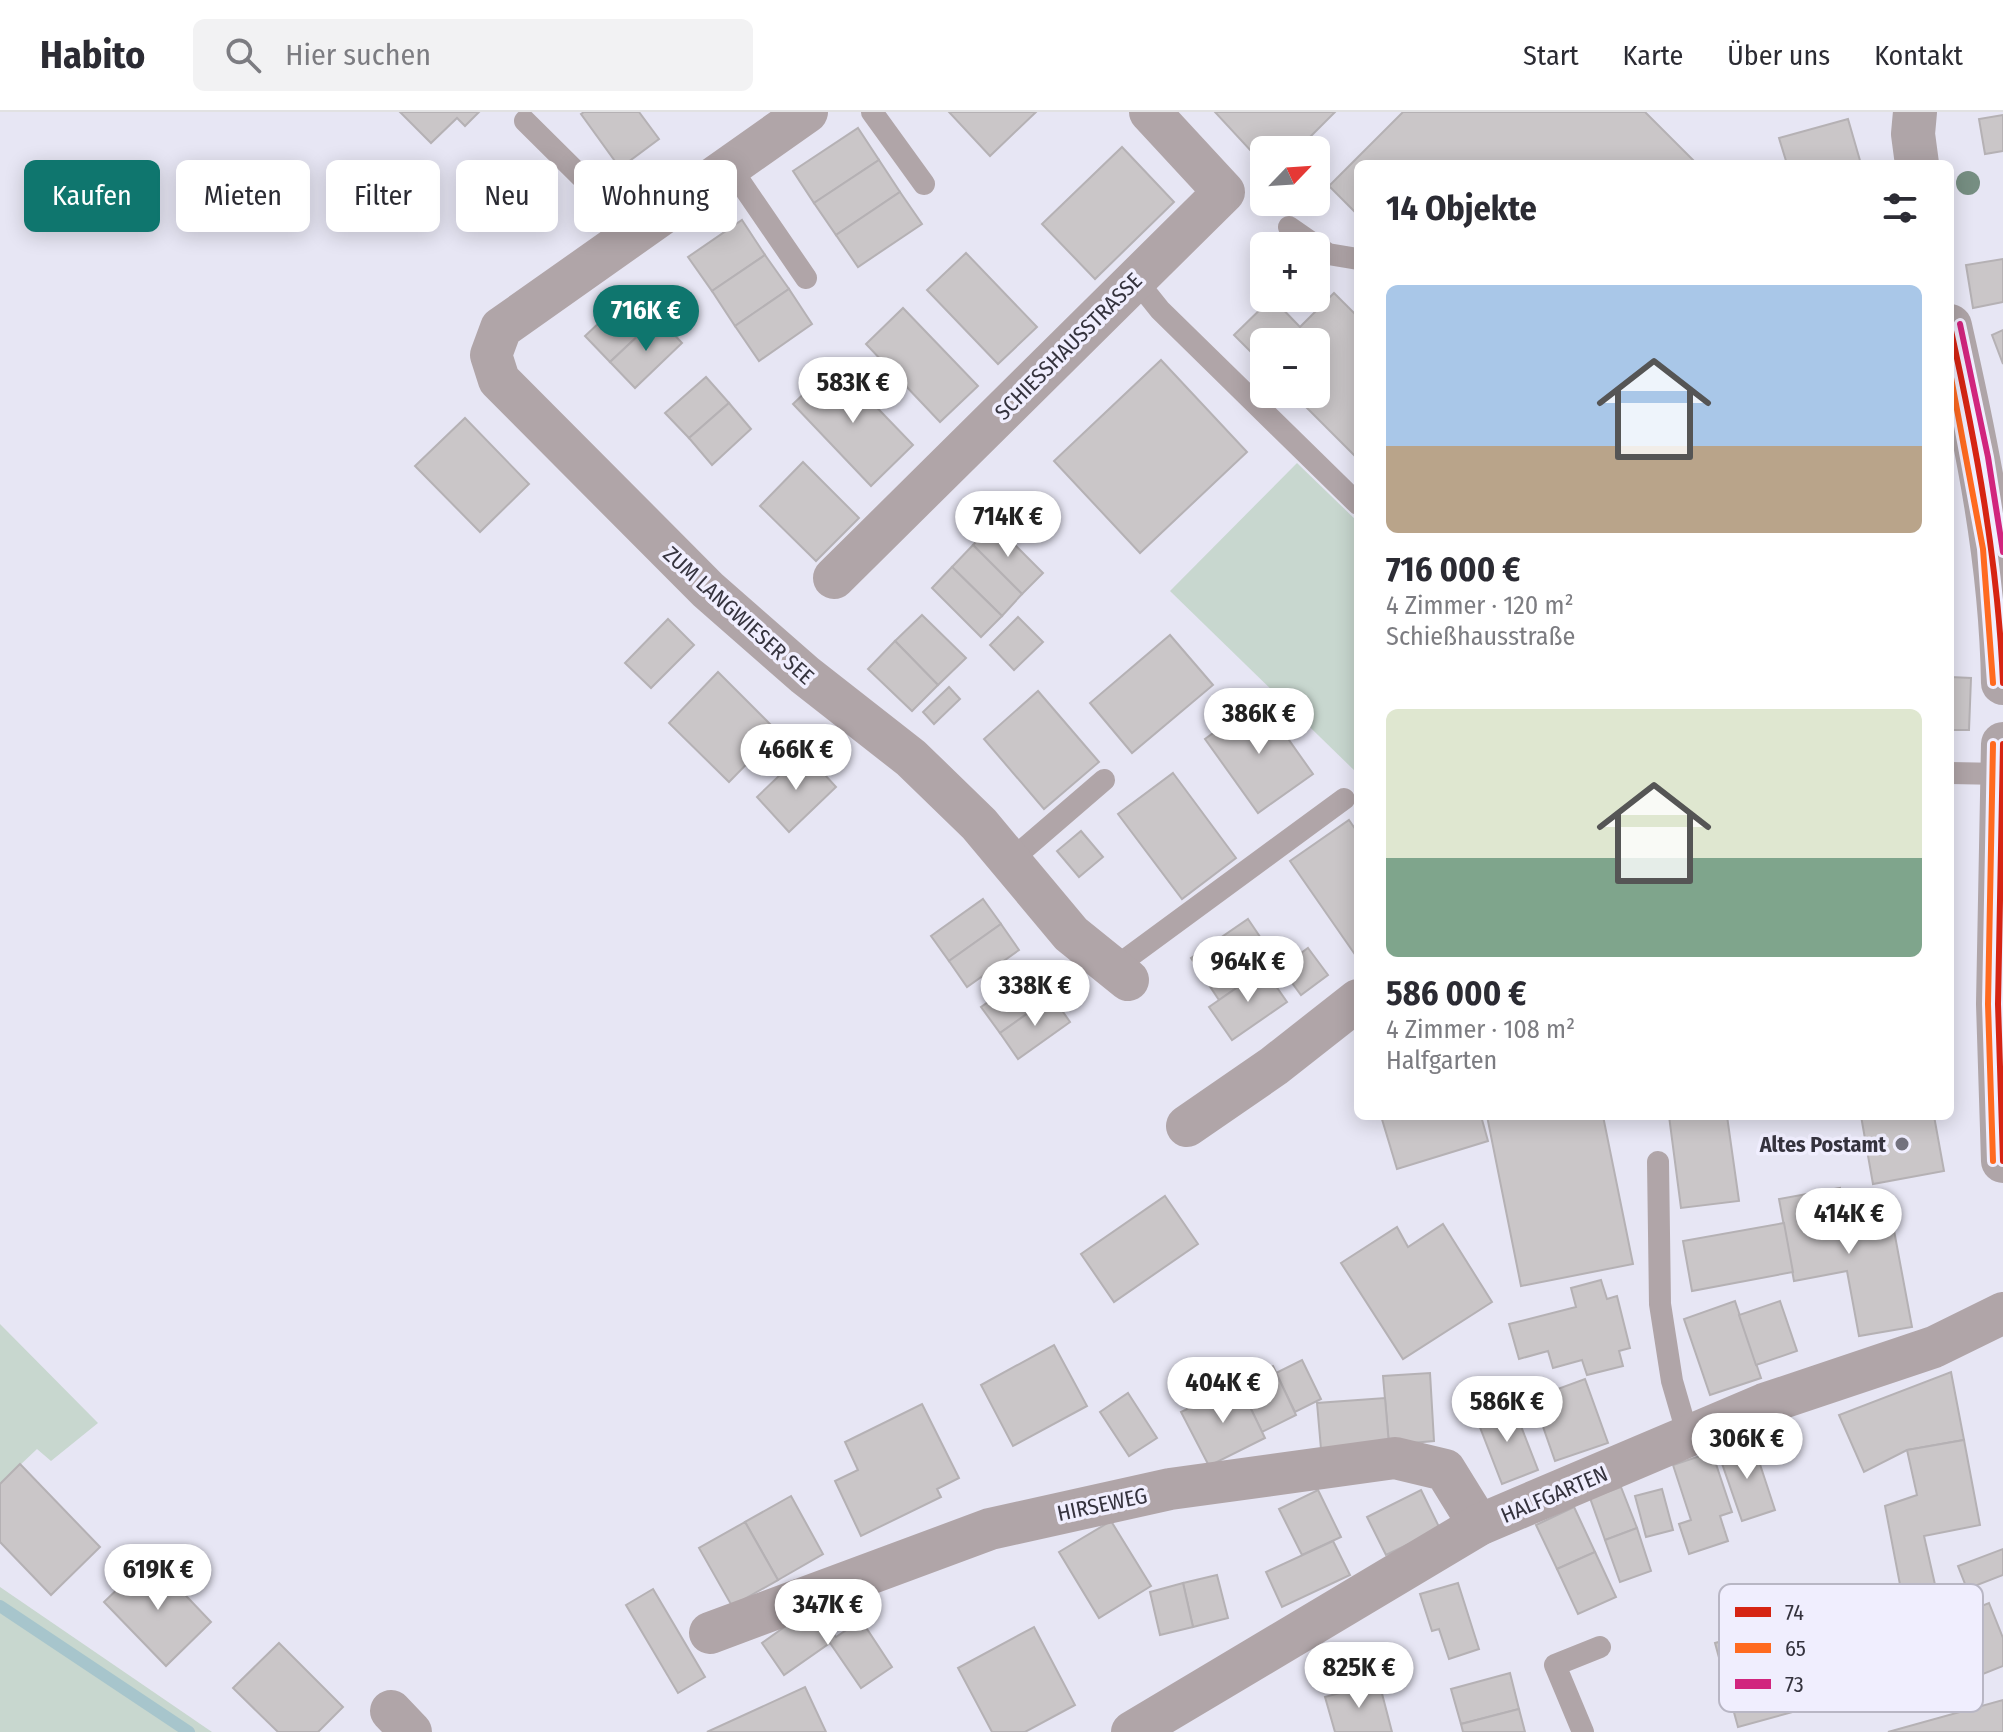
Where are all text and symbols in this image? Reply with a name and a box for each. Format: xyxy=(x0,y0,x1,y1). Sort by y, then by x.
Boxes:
search box xyxy=(193,19,753,91)
text: Habito xyxy=(40,32,145,78)
icon: search xyxy=(221,33,265,77)
text: Hier suchen xyxy=(285,37,431,73)
text: Start xyxy=(1523,39,1579,72)
text: Karte xyxy=(1623,39,1683,72)
text: Über uns xyxy=(1727,39,1830,72)
text: Kontakt xyxy=(1874,39,1963,72)
north arrow xyxy=(1250,136,1330,216)
map controls xyxy=(1250,136,1330,408)
chip: Kaufen xyxy=(24,160,160,232)
chip: Mieten xyxy=(176,160,310,232)
chip: Filter xyxy=(326,160,440,232)
chip: Neu xyxy=(456,160,558,232)
chip: Wohnung xyxy=(574,160,737,232)
icon: filters xyxy=(1878,186,1922,230)
text: 14 Objekte xyxy=(1386,188,1537,229)
button: + xyxy=(1250,232,1330,312)
street label: SCHIESSHAUSSTRASSE xyxy=(989,267,1148,426)
pin: 716K € xyxy=(581,285,711,353)
text: 716K € xyxy=(611,295,681,326)
button: − xyxy=(1250,328,1330,408)
icon: home xyxy=(1582,337,1726,481)
pin: 583K € xyxy=(788,357,918,425)
text: 583K € xyxy=(816,367,890,398)
pin: 714K € xyxy=(943,491,1073,559)
text: 714K € xyxy=(973,501,1043,532)
street label: ZUM LANGWIESER SEE xyxy=(658,541,820,690)
text: 716 000 € xyxy=(1386,549,1521,590)
text: 4 Zimmer · 120 m² xyxy=(1386,590,1574,621)
text: Schießhausstraße xyxy=(1386,621,1575,652)
pin: 386K € xyxy=(1194,688,1324,756)
text: 386K € xyxy=(1222,698,1296,729)
pin: 466K € xyxy=(731,724,861,792)
text: 466K € xyxy=(758,734,834,765)
icon: home xyxy=(1582,761,1726,905)
pin: 964K € xyxy=(1183,936,1313,1004)
text: 964K € xyxy=(1211,946,1285,977)
pin: 338K € xyxy=(970,960,1100,1028)
text: 338K € xyxy=(999,970,1071,1001)
text: 586 000 € xyxy=(1386,973,1527,1014)
text: 4 Zimmer · 108 m² xyxy=(1386,1014,1575,1045)
text: Halfgarten xyxy=(1386,1045,1497,1076)
place label: Altes Postamt xyxy=(1759,1131,1886,1158)
marker: Altes Postamt xyxy=(1893,1135,1911,1153)
pin: 414K € xyxy=(1784,1188,1914,1256)
text: 414K € xyxy=(1814,1198,1884,1229)
pin: 404K € xyxy=(1158,1357,1288,1425)
text: 404K € xyxy=(1185,1367,1261,1398)
pin: 586K € xyxy=(1442,1376,1572,1444)
text: 586K € xyxy=(1470,1386,1544,1417)
pin: 306K € xyxy=(1682,1413,1812,1481)
text: 306K € xyxy=(1710,1423,1784,1454)
street label: HALFGARTEN xyxy=(1497,1460,1612,1529)
street label: HIRSEWEG xyxy=(1055,1482,1150,1527)
pin: 619K € xyxy=(93,1544,223,1612)
text: 619K € xyxy=(122,1554,194,1585)
pin: 347K € xyxy=(763,1579,893,1647)
legend xyxy=(1719,1584,1983,1712)
text: 347K € xyxy=(793,1589,863,1620)
text: 74 xyxy=(1785,1599,1804,1626)
text: 65 xyxy=(1785,1635,1806,1662)
pin: 825K € xyxy=(1294,1642,1424,1710)
text: 825K € xyxy=(1323,1652,1395,1683)
text: 73 xyxy=(1785,1671,1804,1698)

